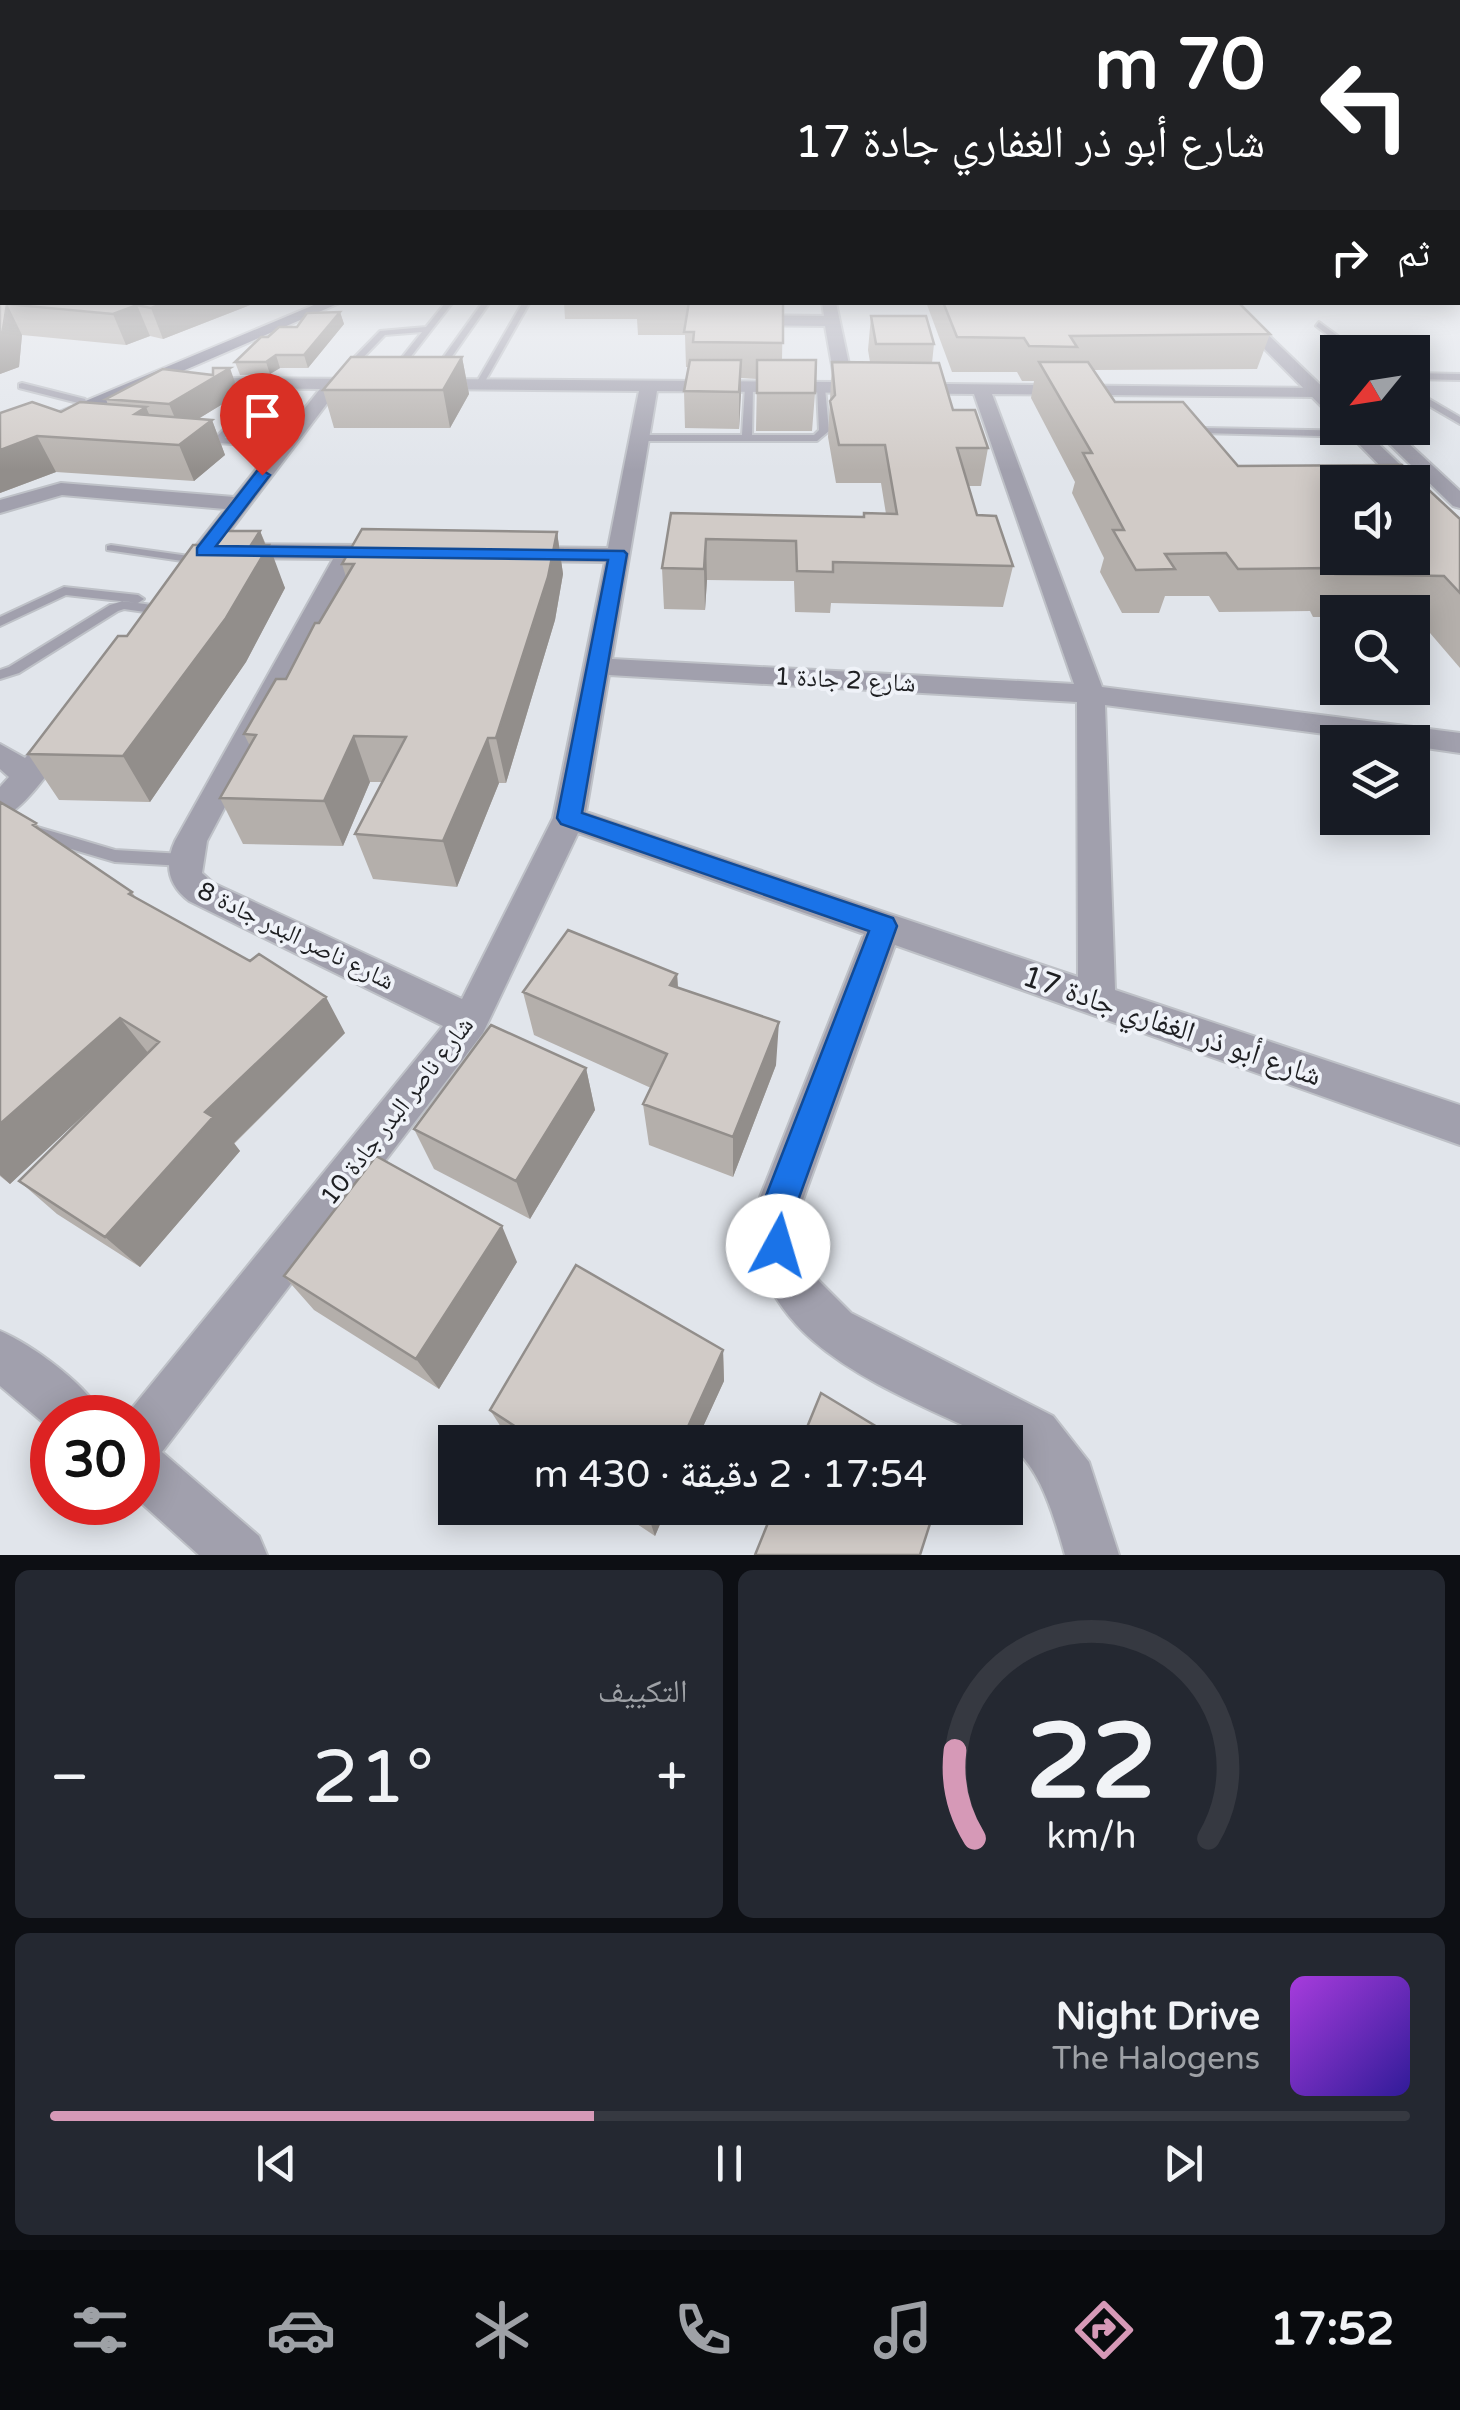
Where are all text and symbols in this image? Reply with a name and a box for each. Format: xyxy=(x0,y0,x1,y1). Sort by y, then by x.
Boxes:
text: 70 m xyxy=(1095,24,1265,108)
icon: left xyxy=(1300,40,1430,170)
text: شارع أبو ذر الغفاري جادة 17 xyxy=(794,116,1265,170)
icon: right xyxy=(1322,230,1377,285)
text: ثم xyxy=(1397,231,1430,277)
north arrow xyxy=(1320,335,1430,445)
map controls xyxy=(1320,335,1430,835)
pin xyxy=(220,373,305,476)
icon: arrive xyxy=(235,388,290,443)
button: sound xyxy=(1320,465,1430,575)
button: search xyxy=(1320,595,1430,705)
street label: شارع 2 جادة 1 xyxy=(774,661,916,699)
button: layers xyxy=(1320,725,1430,835)
street label: شارع ناصر البدر جادة 8 xyxy=(193,875,399,997)
street label: شارع أبو ذر الغفاري جادة 17 xyxy=(1016,957,1327,1099)
street label: شارع ناصر البدر جادة 10 xyxy=(314,1011,480,1211)
position arrow xyxy=(726,1194,830,1298)
speed limit sign: 30 xyxy=(30,1395,160,1525)
text: 17:54 · 2 دقيقة · 430 m xyxy=(534,1452,927,1498)
text: التكييف xyxy=(598,1673,688,1711)
text: 22 xyxy=(1026,1701,1157,1826)
text: 21° xyxy=(312,1733,434,1823)
text: − xyxy=(50,1745,89,1811)
text: + xyxy=(657,1745,688,1811)
text: km/h xyxy=(1046,1815,1136,1858)
text: Night Drive xyxy=(1056,1994,1260,2040)
text: The Halogens xyxy=(1052,2040,1260,2078)
icon: previous xyxy=(249,2136,304,2191)
icon: pause xyxy=(702,2136,757,2191)
icon: next xyxy=(1156,2136,1211,2191)
icon: filters xyxy=(65,2295,135,2365)
icon: car xyxy=(266,2295,336,2365)
icon: climate xyxy=(467,2295,537,2365)
icon: phone xyxy=(668,2295,738,2365)
icon: music xyxy=(868,2295,938,2365)
icon: directions xyxy=(1069,2295,1139,2365)
text: 17:52 xyxy=(1270,2303,1395,2357)

